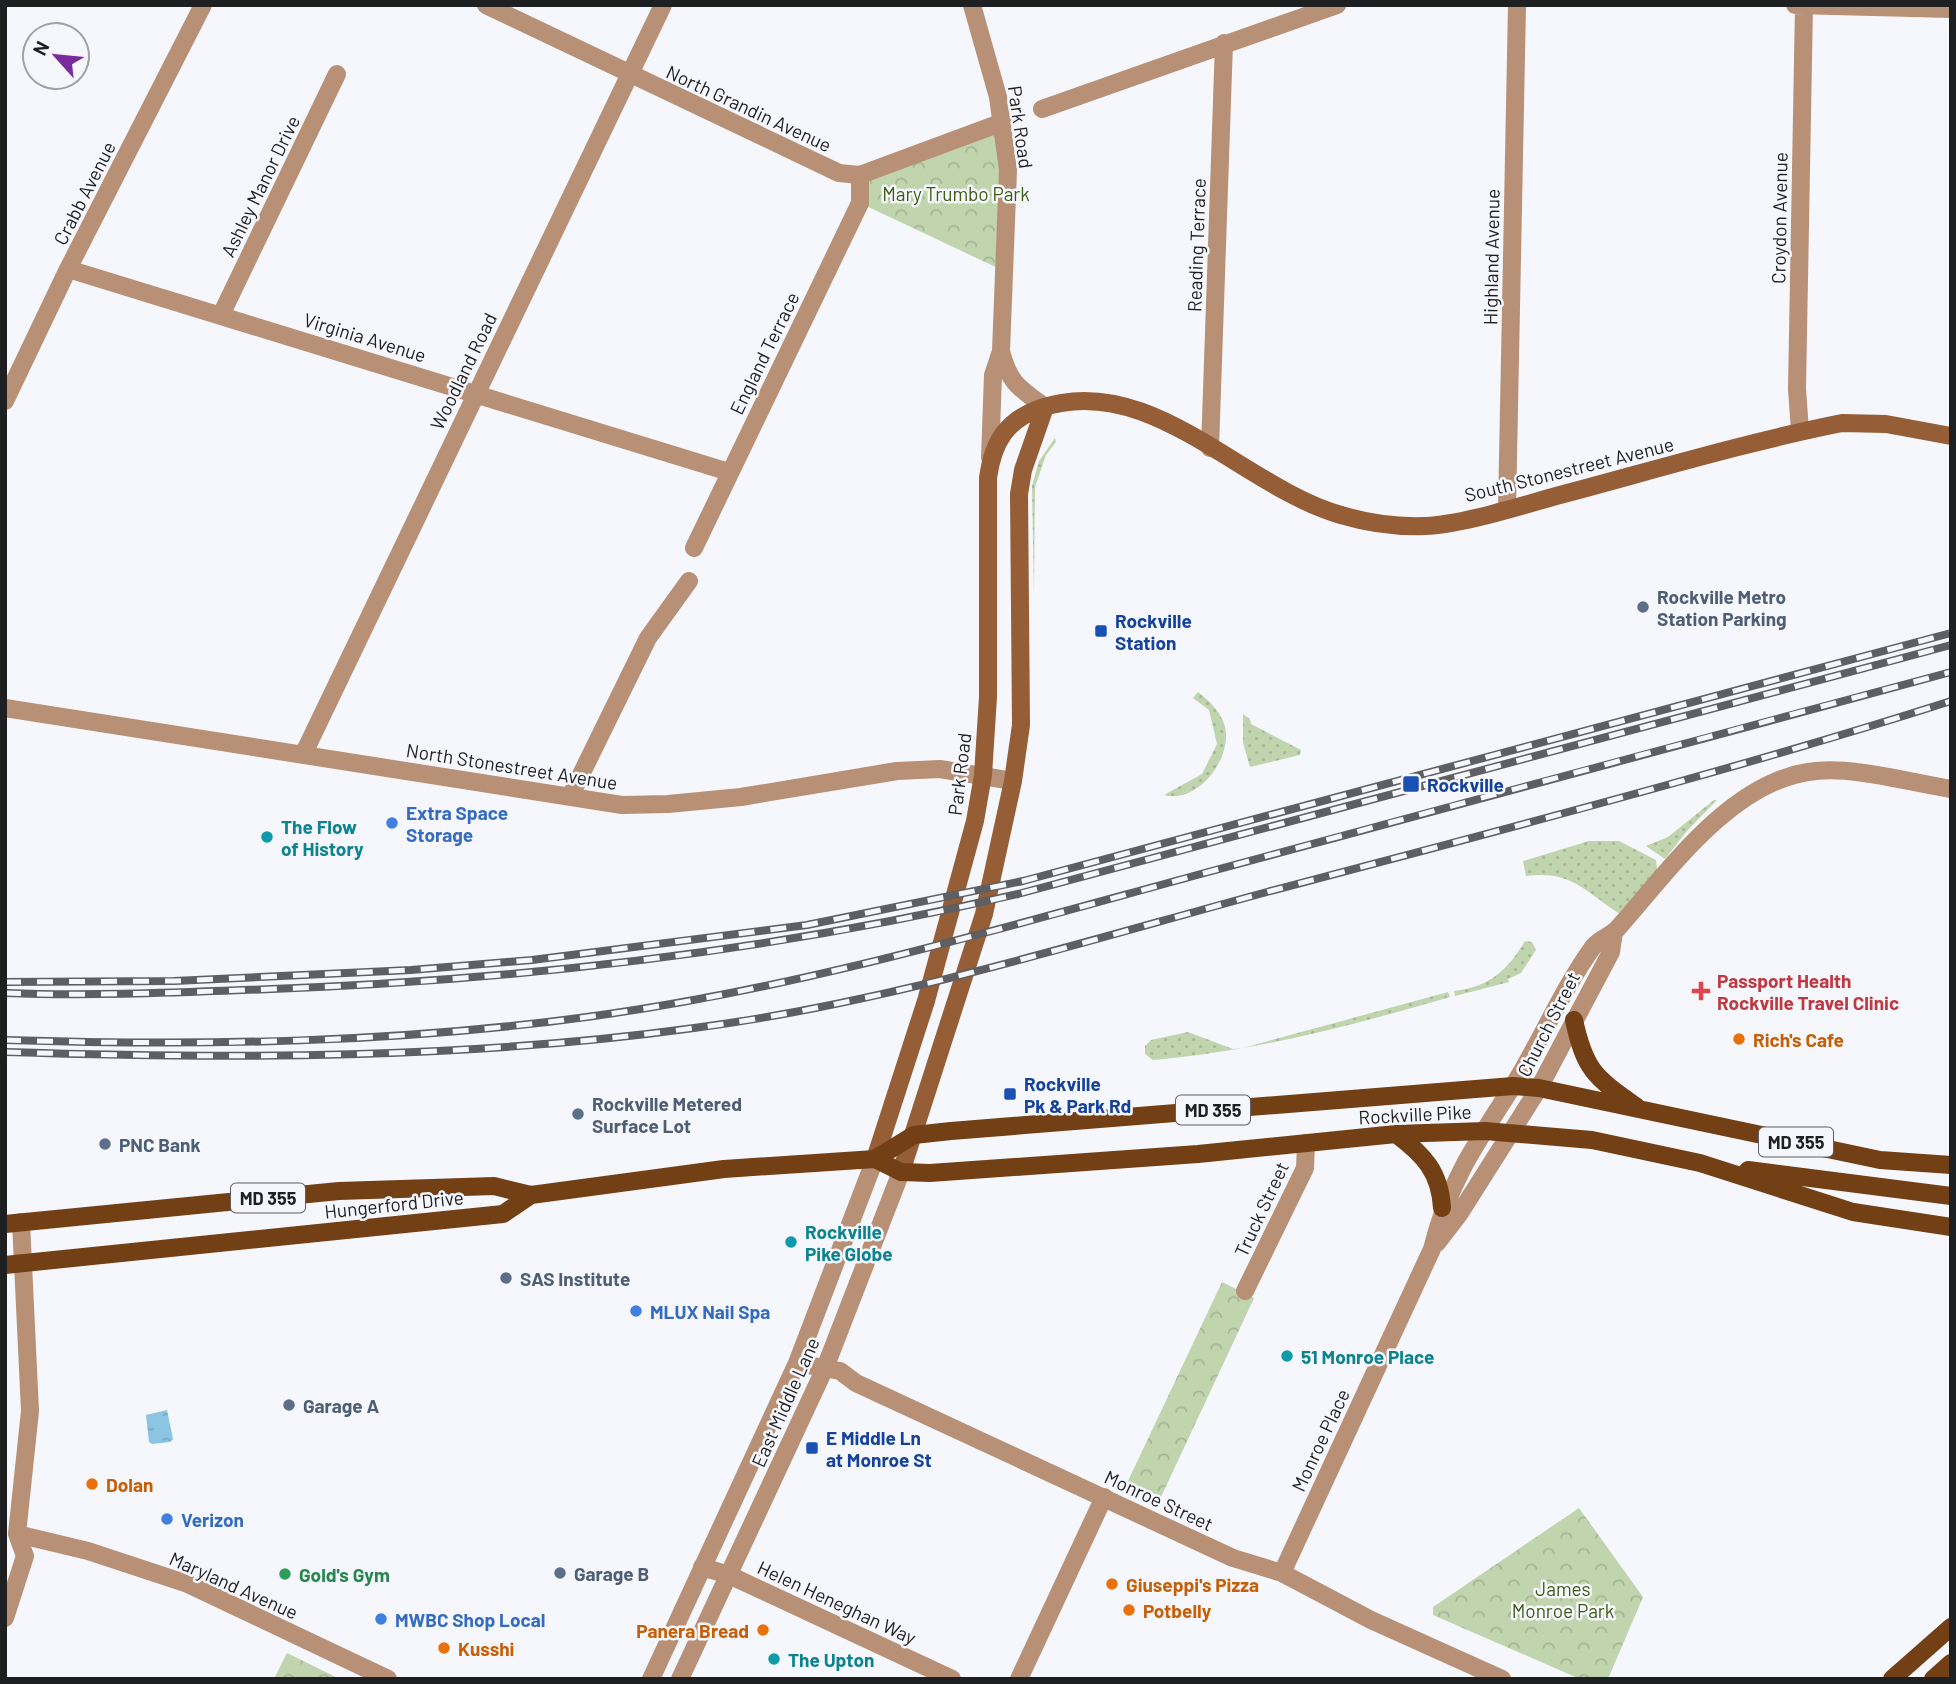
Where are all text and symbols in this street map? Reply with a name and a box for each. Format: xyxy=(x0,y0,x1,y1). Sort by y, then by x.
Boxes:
north arrow xyxy=(21,21,91,91)
text: N xyxy=(27,37,54,59)
street label: North Grandin Avenue xyxy=(663,60,835,156)
street label: Park Road xyxy=(1004,84,1038,170)
street label: Ashley Manor Drive xyxy=(216,112,304,260)
street label: Crabb Avenue xyxy=(48,137,120,249)
street label: Croydon Avenue xyxy=(1766,152,1792,284)
street label: Reading Terrace xyxy=(1182,178,1210,312)
park label: Mary Trumbo Park xyxy=(882,182,1030,205)
street label: Highland Avenue xyxy=(1478,189,1504,325)
street label: England Terrace xyxy=(724,288,804,418)
street label: Virginia Avenue xyxy=(301,307,429,367)
street label: Woodland Road xyxy=(425,309,501,433)
street label: South Stonestreet Avenue xyxy=(1462,432,1676,506)
place label: Rockville Metro Station Parking xyxy=(1657,585,1787,630)
marker: Rockville Metro Station Parking xyxy=(1635,599,1651,615)
place label: Rockville Station xyxy=(1115,609,1192,654)
marker: Rockville Station xyxy=(1093,623,1109,639)
street label: Park Road xyxy=(943,731,975,817)
street label: North Stonestreet Avenue xyxy=(405,738,619,794)
place label: Rockville xyxy=(1427,773,1504,796)
marker: Rockville xyxy=(1401,774,1421,794)
place label: Extra Space Storage xyxy=(406,801,508,846)
place label: The Flow of History xyxy=(281,815,364,860)
marker: Extra Space Storage xyxy=(384,815,400,831)
marker: The Flow of History xyxy=(259,829,275,845)
street label: Church Street xyxy=(1512,968,1584,1080)
place label: Passport Health Rockville Travel Clinic xyxy=(1717,969,1899,1014)
marker: Passport Health Rockville Travel Clinic xyxy=(1691,981,1711,1001)
place label: Rich's Cafe xyxy=(1753,1028,1844,1051)
marker: Rich's Cafe xyxy=(1731,1031,1747,1047)
place label: Rockville Pk & Park Rd xyxy=(1024,1072,1131,1117)
marker: Rockville Pk & Park Rd xyxy=(1002,1086,1018,1102)
place label: Rockville Metered Surface Lot xyxy=(592,1092,742,1137)
road number: MD 355 xyxy=(1176,1096,1250,1125)
street label: Rockville Pike xyxy=(1358,1100,1472,1128)
marker: Rockville Metered Surface Lot xyxy=(570,1106,586,1122)
road number: MD 355 xyxy=(1759,1128,1833,1156)
place label: PNC Bank xyxy=(119,1133,201,1156)
marker: PNC Bank xyxy=(97,1136,113,1152)
street label: Truck Street xyxy=(1229,1158,1293,1260)
road number: MD 355 xyxy=(231,1184,305,1212)
street label: Hungerford Drive xyxy=(323,1185,465,1223)
place label: Rockville Pike Globe xyxy=(805,1220,893,1265)
marker: Rockville Pike Globe xyxy=(783,1234,799,1250)
place label: SAS Institute xyxy=(520,1267,630,1290)
marker: SAS Institute xyxy=(498,1270,514,1286)
place label: MLUX Nail Spa xyxy=(650,1300,770,1323)
marker: MLUX Nail Spa xyxy=(628,1303,644,1319)
street label: East Middle Lane xyxy=(746,1334,824,1470)
place label: 51 Monroe Place xyxy=(1301,1345,1434,1368)
marker: 51 Monroe Place xyxy=(1279,1348,1295,1364)
street label: Monroe Place xyxy=(1286,1385,1354,1495)
place label: Garage A xyxy=(303,1394,380,1417)
marker: Garage A xyxy=(281,1397,297,1413)
place label: E Middle Ln at Monroe St xyxy=(826,1426,932,1471)
marker: E Middle Ln at Monroe St xyxy=(804,1440,820,1456)
street label: Monroe Street xyxy=(1101,1465,1217,1535)
place label: Dolan xyxy=(106,1473,153,1496)
marker: Dolan xyxy=(84,1476,100,1492)
place label: Verizon xyxy=(181,1508,244,1531)
marker: Verizon xyxy=(159,1511,175,1527)
street label: Maryland Avenue xyxy=(166,1546,302,1624)
street label: Helen Heneghan Way xyxy=(754,1555,920,1649)
place label: Garage B xyxy=(574,1562,649,1585)
place label: Gold's Gym xyxy=(299,1563,390,1586)
marker: Garage B xyxy=(552,1565,568,1581)
marker: Gold's Gym xyxy=(277,1566,293,1582)
place label: Giuseppi's Pizza xyxy=(1126,1573,1259,1596)
marker: Giuseppi's Pizza xyxy=(1104,1576,1120,1592)
park label: James Monroe Park xyxy=(1512,1577,1614,1622)
place label: Potbelly xyxy=(1143,1599,1212,1622)
marker: Potbelly xyxy=(1121,1602,1137,1618)
place label: MWBC Shop Local xyxy=(395,1608,545,1631)
marker: MWBC Shop Local xyxy=(373,1611,389,1627)
place label: Panera Bread xyxy=(636,1619,749,1642)
marker: Panera Bread xyxy=(755,1622,771,1638)
place label: Kusshi xyxy=(458,1637,514,1660)
marker: Kusshi xyxy=(436,1640,452,1656)
place label: The Upton xyxy=(788,1648,874,1671)
marker: The Upton xyxy=(766,1651,782,1667)

